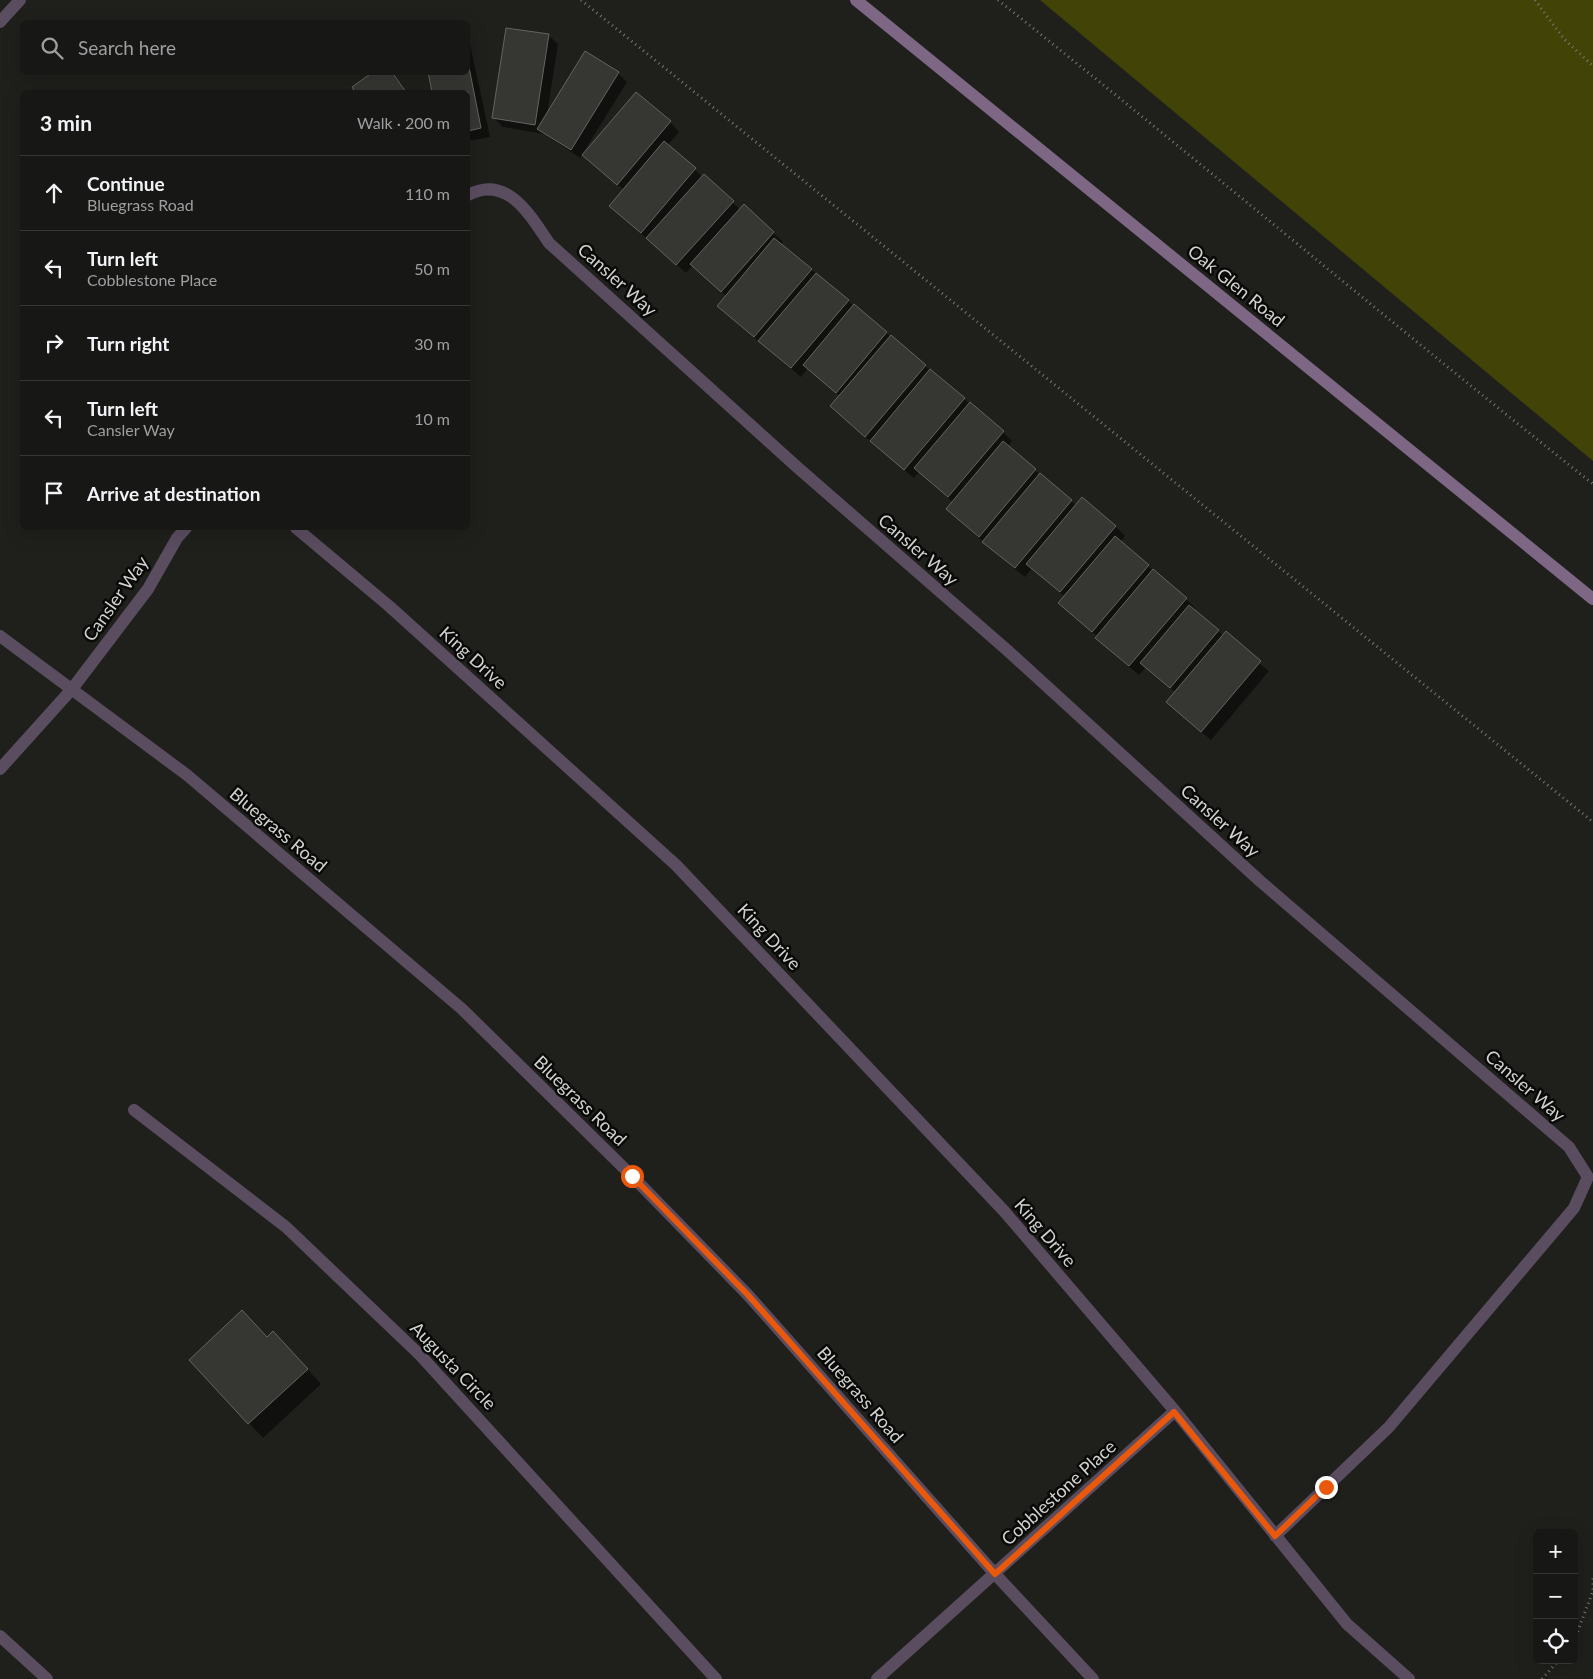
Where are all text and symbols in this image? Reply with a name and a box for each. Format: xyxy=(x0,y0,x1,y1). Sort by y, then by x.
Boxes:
search box xyxy=(20,20,470,75)
icon: search xyxy=(38,34,66,62)
text: Search here xyxy=(78,36,176,59)
text: 3 min xyxy=(40,110,92,135)
text: Walk · 200 m xyxy=(357,113,450,132)
text: Continue xyxy=(87,172,165,195)
icon: ahead xyxy=(40,179,68,207)
text: 110 m xyxy=(405,184,450,203)
text: Bluegrass Road xyxy=(87,195,194,214)
street label: Cansler Way xyxy=(574,238,662,321)
street label: Oak Glen Road xyxy=(1184,239,1290,331)
text: Turn left xyxy=(87,247,158,270)
icon: left xyxy=(40,254,68,282)
text: 50 m xyxy=(414,259,450,278)
text: Cobblestone Place xyxy=(87,270,217,289)
icon: right xyxy=(40,329,68,357)
text: Turn right xyxy=(87,332,169,355)
text: 30 m xyxy=(414,334,450,353)
text: Turn left xyxy=(87,397,158,420)
icon: left xyxy=(40,404,68,432)
text: 10 m xyxy=(414,409,450,428)
text: Cansler Way xyxy=(87,420,175,439)
icon: arrive xyxy=(40,479,68,507)
text: Arrive at destination xyxy=(87,482,260,505)
street label: Cansler Way xyxy=(874,509,964,590)
street label: Cansler Way xyxy=(78,551,153,645)
street label: King Drive xyxy=(435,621,512,693)
street label: Cansler Way xyxy=(1177,779,1265,862)
street label: Bluegrass Road xyxy=(226,782,332,876)
street label: King Drive xyxy=(733,898,806,974)
street label: Cansler Way xyxy=(1481,1045,1571,1126)
street label: Bluegrass Road xyxy=(530,1051,632,1150)
route start xyxy=(621,1165,644,1188)
street label: King Drive xyxy=(1010,1194,1081,1271)
street label: Augusta Circle xyxy=(406,1317,501,1414)
street label: Bluegrass Road xyxy=(813,1342,908,1447)
street label: Cobblestone Place xyxy=(997,1435,1120,1549)
route end xyxy=(1315,1476,1338,1499)
map controls xyxy=(1533,1529,1578,1664)
button: + xyxy=(1533,1529,1578,1574)
button: − xyxy=(1533,1574,1578,1619)
button: locate xyxy=(1533,1619,1578,1664)

